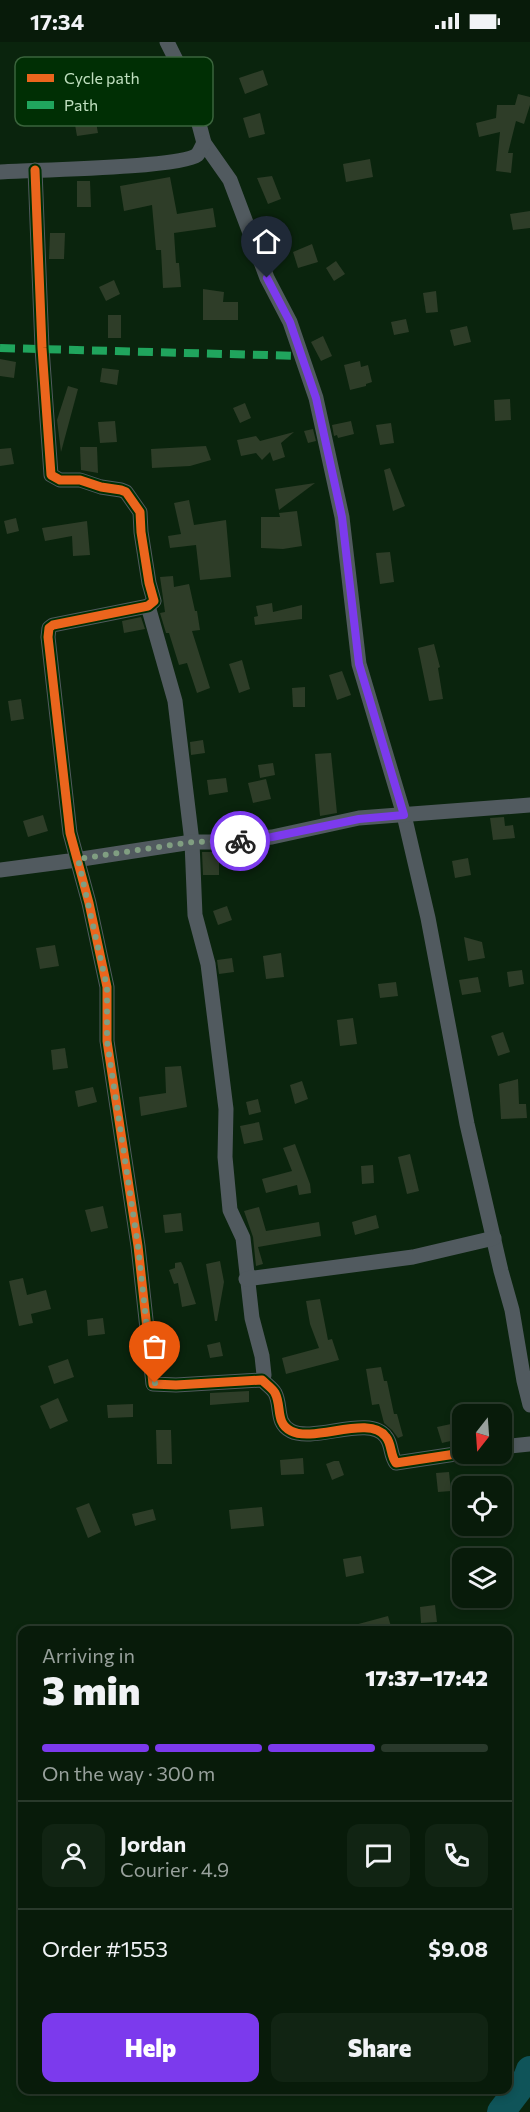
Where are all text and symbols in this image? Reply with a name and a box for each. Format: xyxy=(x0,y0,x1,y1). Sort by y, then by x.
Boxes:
text: 17:34 xyxy=(30,8,84,35)
legend xyxy=(15,57,213,126)
text: Cycle path xyxy=(64,68,140,87)
text: Path xyxy=(64,95,98,114)
pin xyxy=(241,216,292,278)
icon: home xyxy=(250,225,283,258)
courier xyxy=(210,811,270,871)
icon: bike xyxy=(224,825,257,858)
pin xyxy=(129,1321,180,1383)
icon: bag xyxy=(138,1330,171,1363)
north arrow xyxy=(452,1404,512,1464)
map controls xyxy=(452,1404,512,1608)
button: locate xyxy=(452,1476,512,1536)
button: layers xyxy=(452,1548,512,1608)
text: Arriving in xyxy=(42,1643,135,1667)
text: 17:37–17:42 xyxy=(365,1664,488,1691)
text: 3 min xyxy=(42,1665,140,1713)
text: On the way · 300 m xyxy=(42,1761,215,1785)
button: person xyxy=(42,1824,105,1887)
button: chat xyxy=(347,1824,410,1887)
button: phone xyxy=(425,1824,488,1887)
text: Jordan xyxy=(120,1830,186,1857)
text: Courier · 4.9 xyxy=(120,1857,229,1881)
text: Order #1553 xyxy=(42,1935,168,1962)
text: $9.08 xyxy=(428,1935,488,1962)
button: Help xyxy=(42,2013,259,2082)
button: Share xyxy=(271,2013,488,2082)

